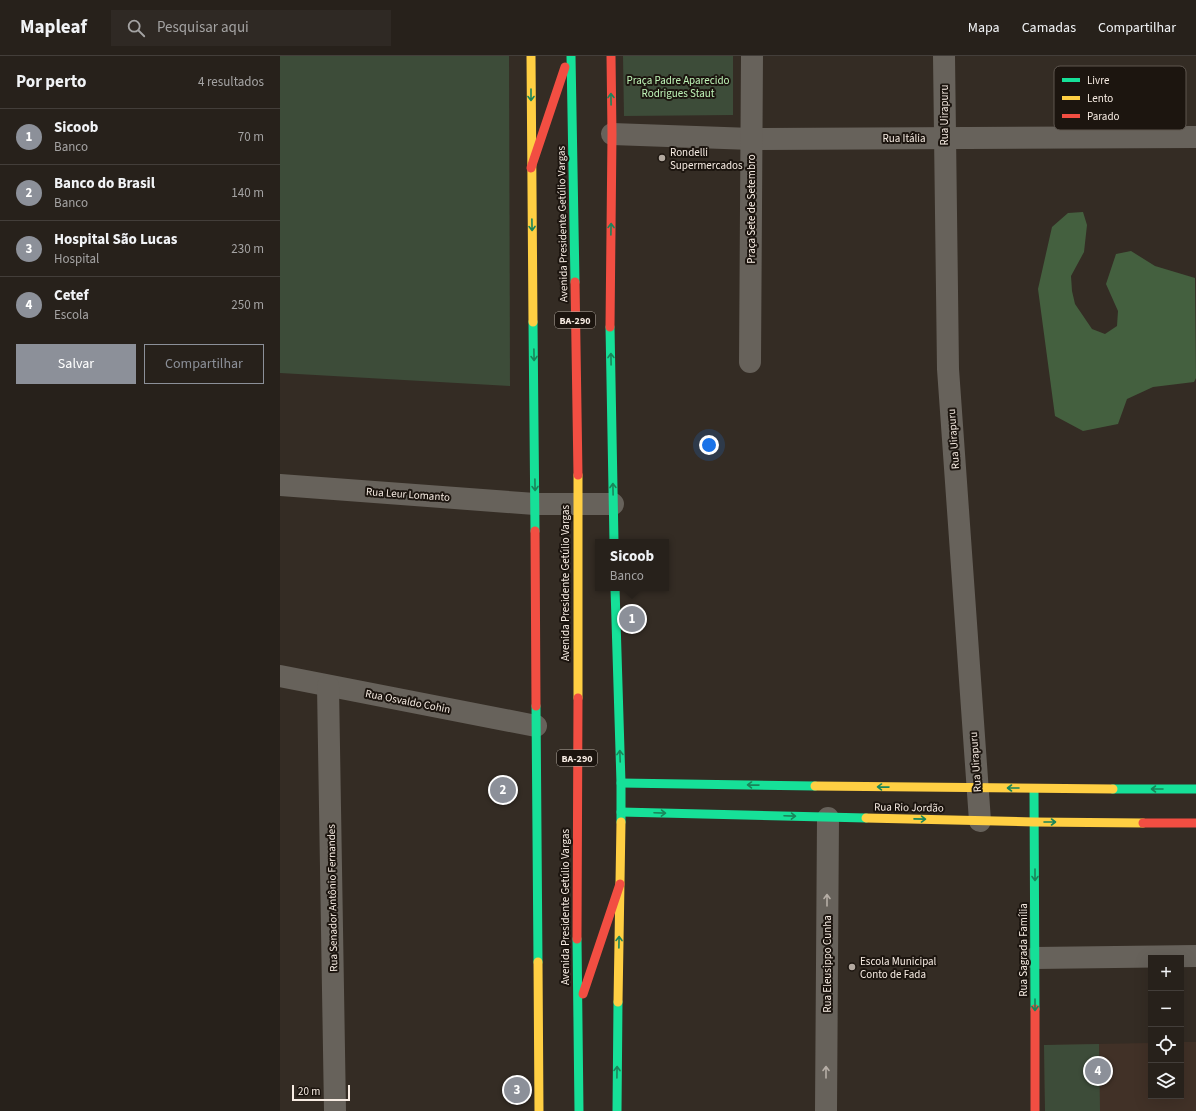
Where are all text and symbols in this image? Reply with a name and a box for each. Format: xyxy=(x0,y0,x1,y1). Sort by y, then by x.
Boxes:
search box xyxy=(111,10,391,46)
text: Mapleaf xyxy=(20,14,87,41)
icon: search xyxy=(125,17,147,39)
text: Pesquisar aqui xyxy=(157,17,249,38)
text: Mapa xyxy=(968,18,1000,38)
text: Camadas xyxy=(1022,18,1076,38)
text: Compartilhar xyxy=(1098,18,1176,38)
legend xyxy=(1054,66,1186,130)
text: Por perto xyxy=(16,70,86,94)
text: 4 resultados xyxy=(198,73,264,91)
park label: Praça Padre Aparecido Rodrigues Staut xyxy=(626,73,730,101)
text: Livre xyxy=(1087,73,1110,88)
street label: Rua Uirapuru xyxy=(937,85,952,145)
one-way arrow xyxy=(527,88,535,101)
text: Lento xyxy=(1087,91,1113,106)
one-way arrow xyxy=(607,93,615,106)
text: Parado xyxy=(1087,109,1120,124)
text: Sicoob xyxy=(54,117,98,138)
text: 1 xyxy=(26,128,32,146)
text: 70 m xyxy=(238,128,264,146)
street label: Rua Itália xyxy=(883,131,925,146)
text: Banco xyxy=(54,138,88,156)
street label: Avenida Presidente Getúlio Vargas xyxy=(554,145,571,302)
place label: Rondelli Supermercados xyxy=(670,145,743,173)
marker: Rondelli Supermercados xyxy=(657,153,667,163)
street label: Praça Sete de Setembro xyxy=(744,154,759,264)
text: Banco do Brasil xyxy=(54,173,155,194)
text: 2 xyxy=(26,184,32,202)
text: 140 m xyxy=(231,184,264,202)
text: Banco xyxy=(54,194,88,212)
one-way arrow xyxy=(528,218,536,231)
one-way arrow xyxy=(607,223,614,236)
text: Hospital São Lucas xyxy=(54,229,178,250)
text: 3 xyxy=(26,240,32,258)
text: 230 m xyxy=(231,240,264,258)
text: Hospital xyxy=(54,250,99,268)
text: Cetef xyxy=(54,285,89,306)
text: 4 xyxy=(26,296,32,314)
text: 250 m xyxy=(231,296,264,314)
text: Escola xyxy=(54,306,89,324)
road number: BA-290 xyxy=(555,312,595,328)
button: Salvar xyxy=(16,344,136,384)
button: Compartilhar xyxy=(144,344,264,384)
one-way arrow xyxy=(530,348,538,361)
one-way arrow xyxy=(607,353,615,366)
street label: Rua Uirapuru xyxy=(944,408,963,470)
your location xyxy=(699,435,719,455)
one-way arrow xyxy=(531,478,539,491)
one-way arrow xyxy=(609,483,617,496)
street label: Rua Leur Lomanto xyxy=(366,484,450,505)
street label: Avenida Presidente Getúlio Vargas xyxy=(558,505,573,661)
popup xyxy=(595,539,669,591)
text: Sicoob xyxy=(610,546,654,567)
text: Banco xyxy=(610,567,644,585)
pin: 1 xyxy=(619,604,645,634)
street label: Rua Osvaldo Cohin xyxy=(364,686,452,717)
street label: Rua Uirapuru xyxy=(966,731,985,793)
road number: BA-290 xyxy=(557,750,597,766)
one-way arrow xyxy=(616,750,624,763)
pin: 2 xyxy=(490,775,516,805)
one-way arrow xyxy=(747,781,760,789)
one-way arrow xyxy=(877,783,890,791)
one-way arrow xyxy=(1007,784,1020,792)
one-way arrow xyxy=(1151,785,1164,793)
street label: Rua Rio Jordão xyxy=(874,799,944,816)
one-way arrow xyxy=(653,809,666,816)
one-way arrow xyxy=(783,813,796,820)
one-way arrow xyxy=(913,816,926,823)
one-way arrow xyxy=(1043,818,1056,826)
street label: Rua Senador Antônio Fernandes xyxy=(324,824,341,972)
street label: Avenida Presidente Getúlio Vargas xyxy=(558,829,573,985)
one-way arrow xyxy=(1031,868,1038,881)
one-way arrow xyxy=(823,894,831,907)
street label: Rua Sagrada Família xyxy=(1016,903,1031,997)
street label: Rua Eleusippo Cunha xyxy=(820,915,835,1013)
one-way arrow xyxy=(616,936,623,949)
place label: Escola Municipal Conto de Fada xyxy=(860,954,937,982)
map controls xyxy=(1148,955,1184,1099)
button: + xyxy=(1148,955,1184,991)
marker: Escola Municipal Conto de Fada xyxy=(847,962,857,972)
button: − xyxy=(1148,991,1184,1027)
one-way arrow xyxy=(1031,998,1039,1011)
button: locate xyxy=(1148,1027,1184,1063)
pin: 4 xyxy=(1085,1056,1111,1086)
button: layers xyxy=(1148,1063,1184,1099)
one-way arrow xyxy=(614,1066,621,1079)
one-way arrow xyxy=(822,1066,830,1079)
pin: 3 xyxy=(504,1075,530,1105)
scale bar xyxy=(292,1083,350,1102)
text: 20 m xyxy=(298,1084,320,1099)

